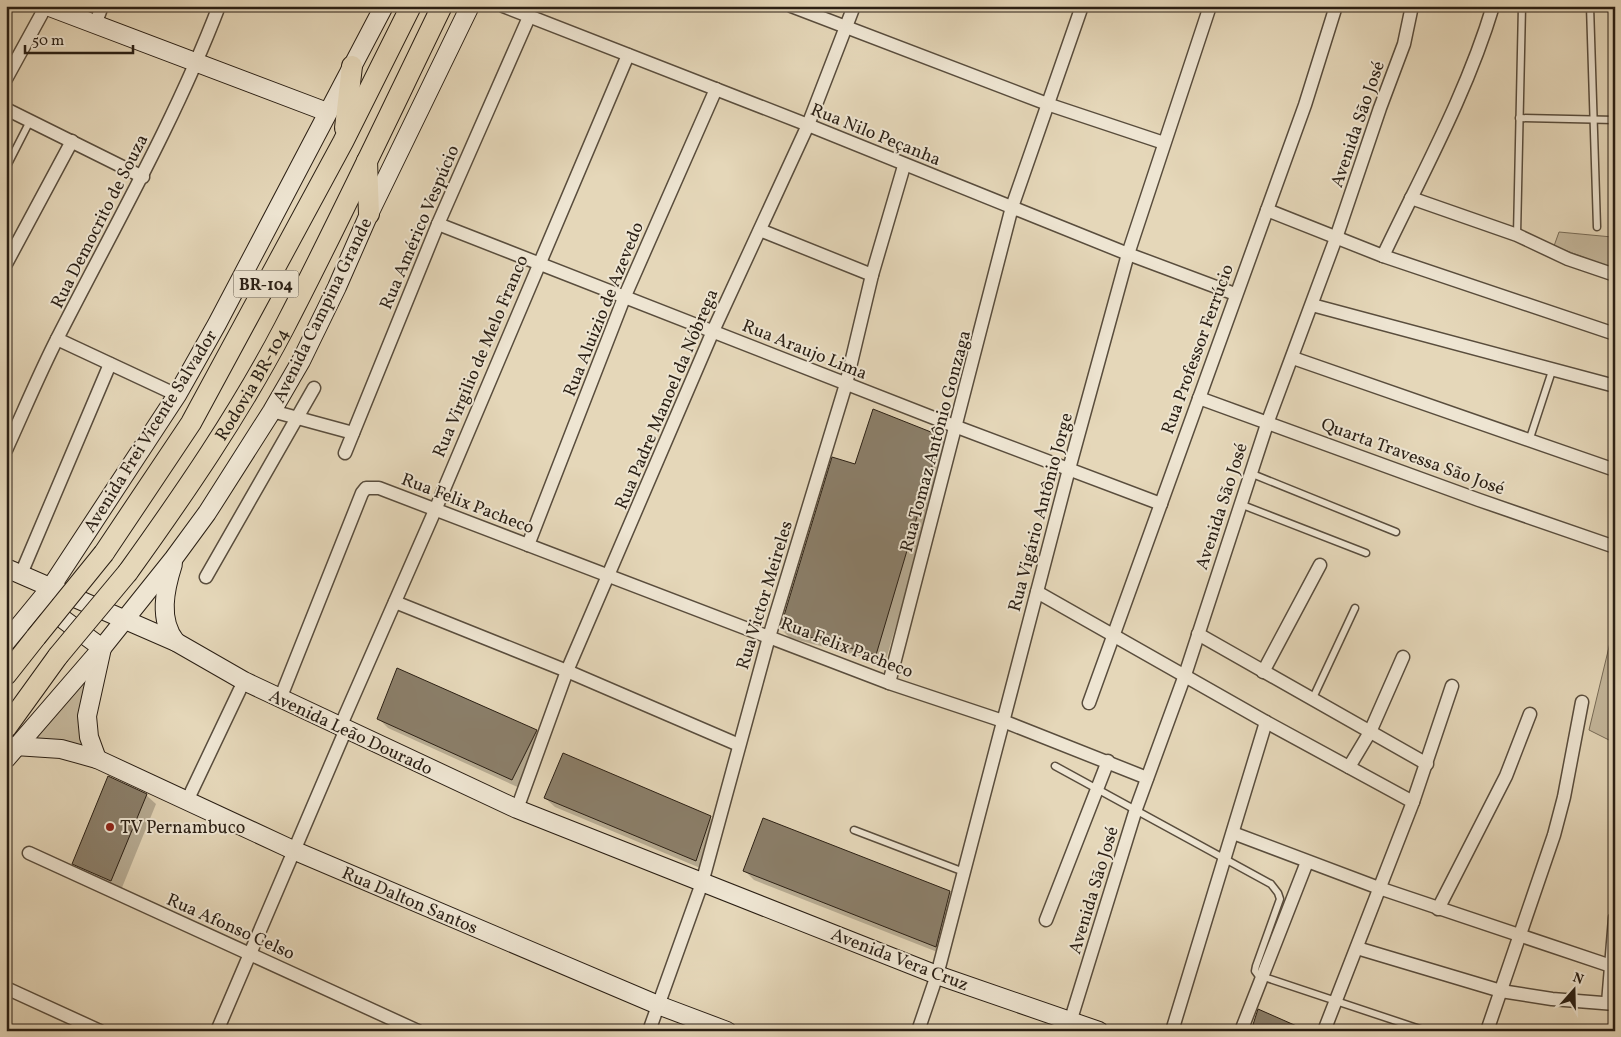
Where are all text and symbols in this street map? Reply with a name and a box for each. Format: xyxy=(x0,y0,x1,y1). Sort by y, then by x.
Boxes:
scale bar xyxy=(25,22,132,54)
text: 50 m xyxy=(32,31,64,52)
street label: Avenida São José xyxy=(1325,58,1392,191)
street label: Rua Nilo Peçanha xyxy=(807,98,944,173)
street label: Rua Democrito de Souza xyxy=(46,130,155,313)
street label: Rua Américo Vespúcio xyxy=(374,142,466,314)
street label: Avenida Campina Grande xyxy=(268,214,379,407)
street label: Rua Aluizio de Azevedo xyxy=(558,219,651,401)
street label: Rua Virgilio de Melo Franco xyxy=(427,252,535,462)
street label: Rua Professor Ferrúcio xyxy=(1156,261,1241,438)
road number: BR-104 xyxy=(234,270,298,298)
street label: Rua Padre Manoel da Nóbrega xyxy=(609,285,725,514)
street label: Rua Araujo Lima xyxy=(738,314,871,387)
street label: Rodovia BR-104 xyxy=(210,324,296,446)
street label: Avenida Frei Vicente Salvador xyxy=(78,325,224,538)
street label: Rua Tomaz Antônio Gonzaga xyxy=(895,328,978,555)
street label: Rua Vigário Antônio Jorge xyxy=(1003,410,1080,615)
street label: Quarta Travessa São José xyxy=(1317,413,1508,502)
street label: Avenida São José xyxy=(1190,440,1255,573)
street label: Rua Felix Pacheco xyxy=(397,468,537,541)
street label: Rua Victor Meireles xyxy=(731,518,800,673)
street label: Rua Felix Pacheco xyxy=(776,612,916,685)
street label: Avenida Leão Dourado xyxy=(264,684,436,782)
place label: TV Pernambuco xyxy=(120,816,245,841)
marker: TV Pernambuco xyxy=(104,821,116,833)
street label: Avenida São José xyxy=(1063,824,1126,957)
street label: Rua Dalton Santos xyxy=(337,861,481,941)
street label: Rua Afonso Celso xyxy=(162,888,299,967)
street label: Avenida Vera Cruz xyxy=(827,923,972,998)
north arrow xyxy=(1548,964,1598,1014)
text: N xyxy=(1570,969,1586,990)

